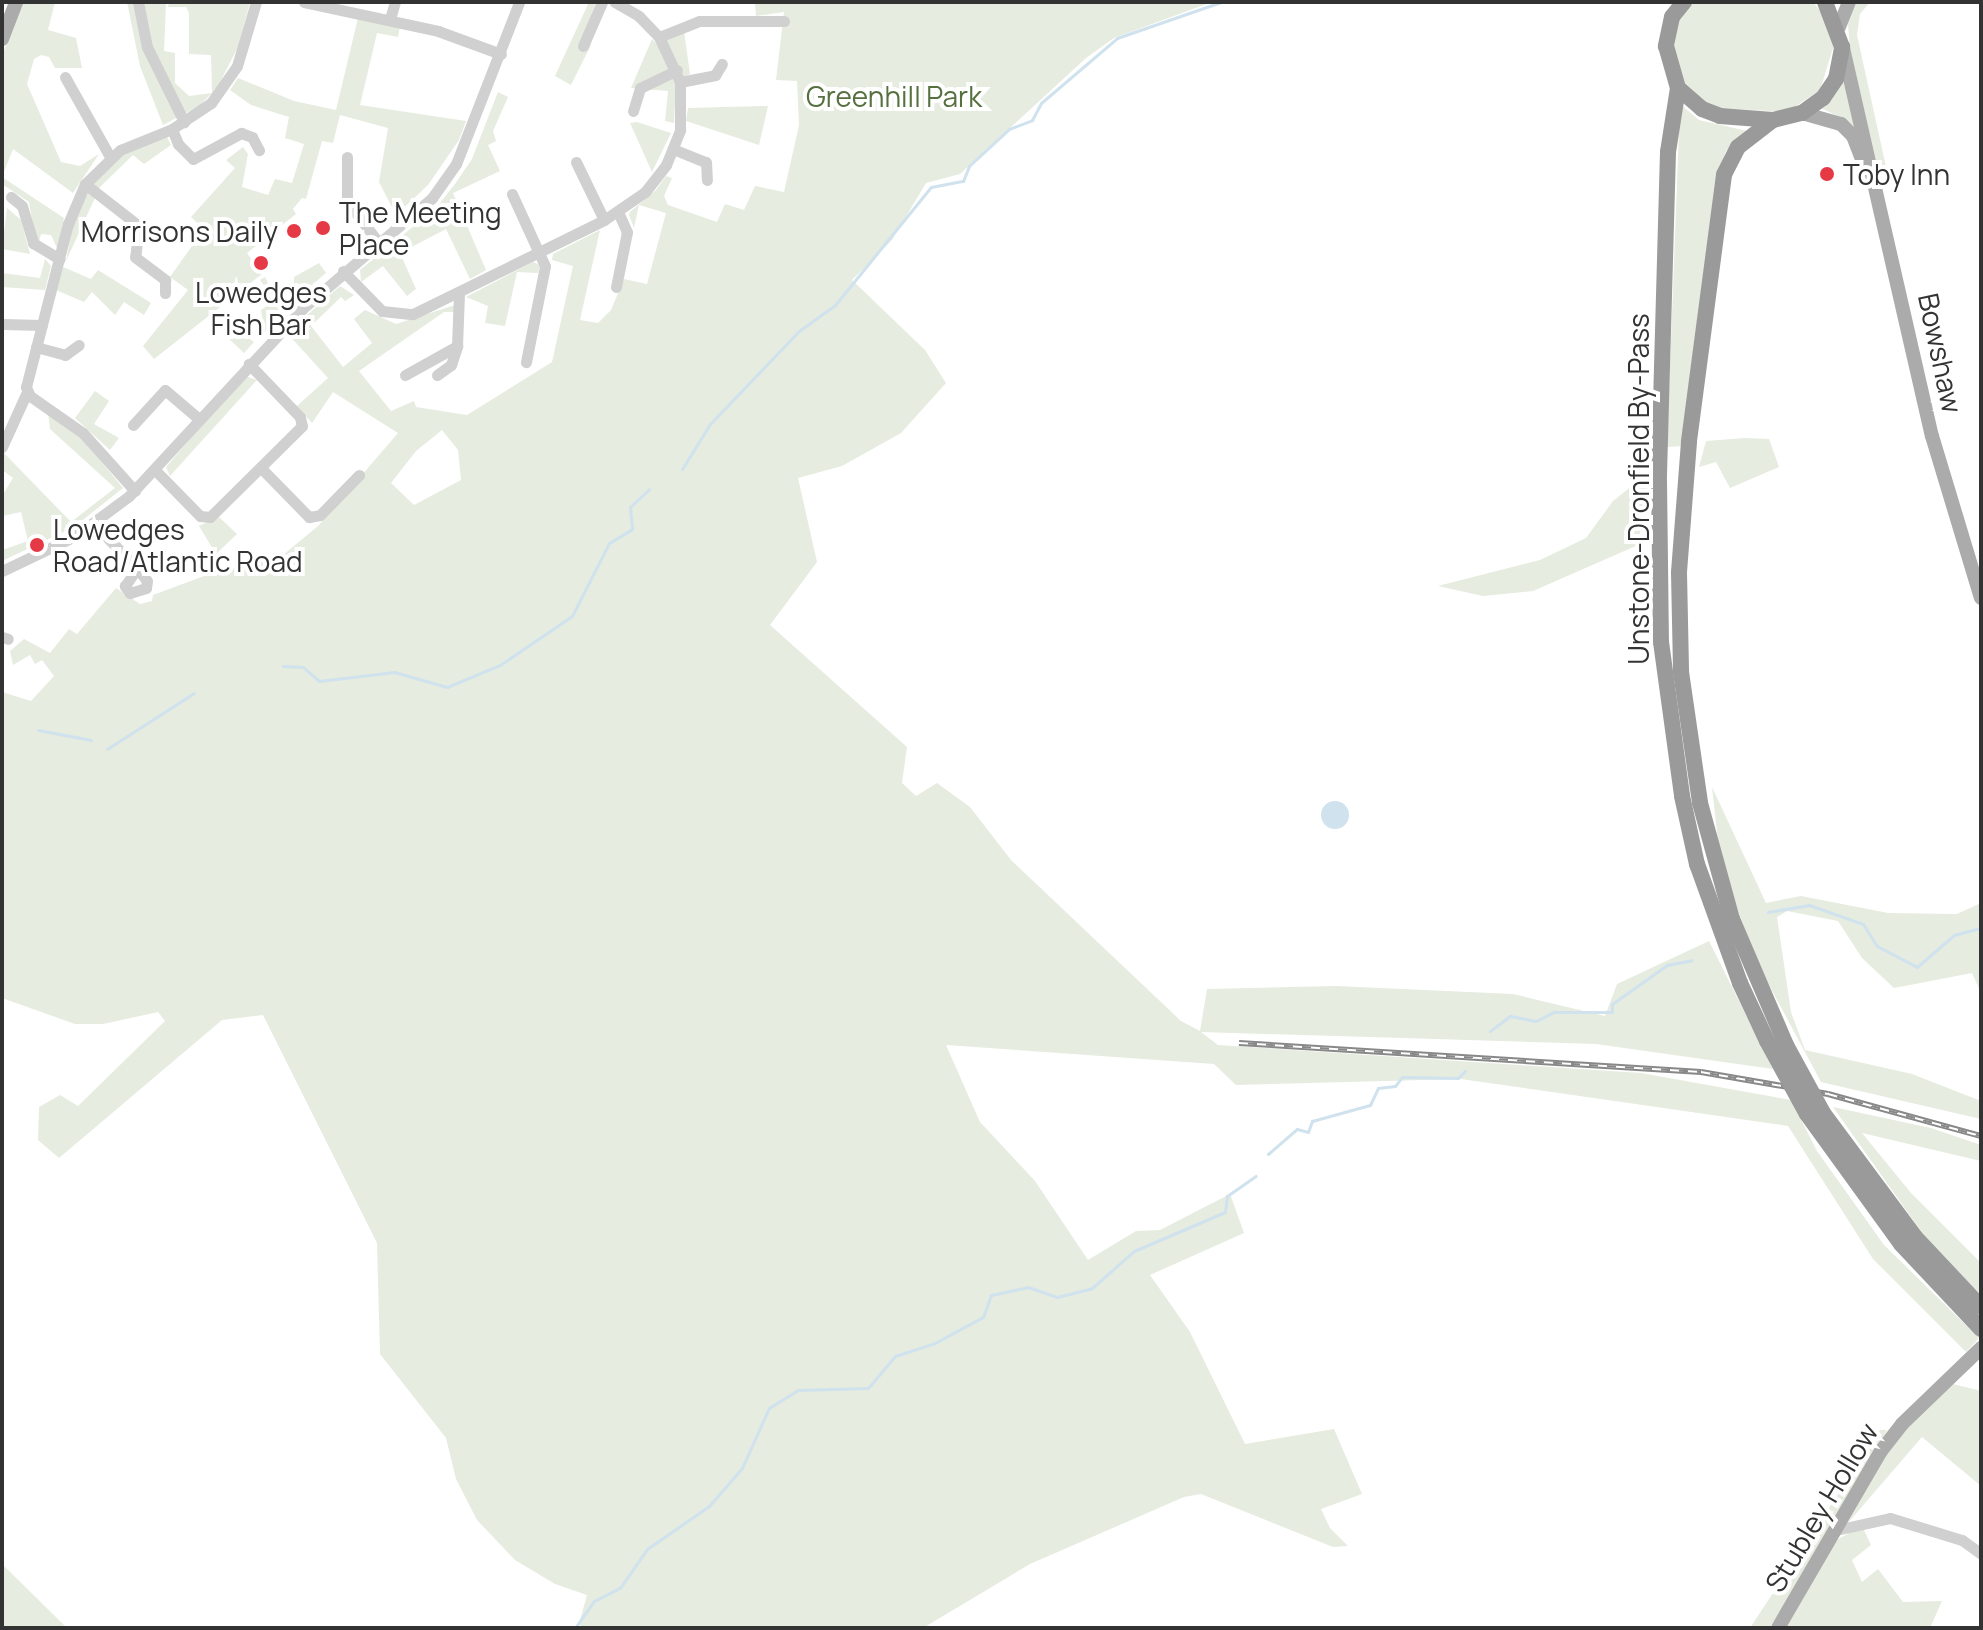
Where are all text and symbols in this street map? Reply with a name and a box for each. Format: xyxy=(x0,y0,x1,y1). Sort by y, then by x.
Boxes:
park label: Greenhill Park xyxy=(806,79,982,113)
place label: Toby Inn xyxy=(1843,157,1950,191)
marker: Toby Inn xyxy=(1818,165,1836,183)
place label: The Meeting Place xyxy=(339,195,502,261)
place label: Morrisons Daily xyxy=(81,214,278,248)
marker: The Meeting Place xyxy=(314,219,332,237)
marker: Morrisons Daily xyxy=(285,222,303,240)
marker: Lowedges Fish Bar xyxy=(252,254,270,272)
place label: Lowedges Fish Bar xyxy=(195,275,327,341)
street label: Bowshaw xyxy=(1912,290,1970,416)
street label: Unstone-Dronfield By-Pass xyxy=(1621,313,1655,665)
place label: Lowedges Road/Atlantic Road xyxy=(53,512,303,578)
marker: Lowedges Road/Atlantic Road xyxy=(28,536,46,554)
street label: Stubley Hollow xyxy=(1757,1416,1885,1598)

